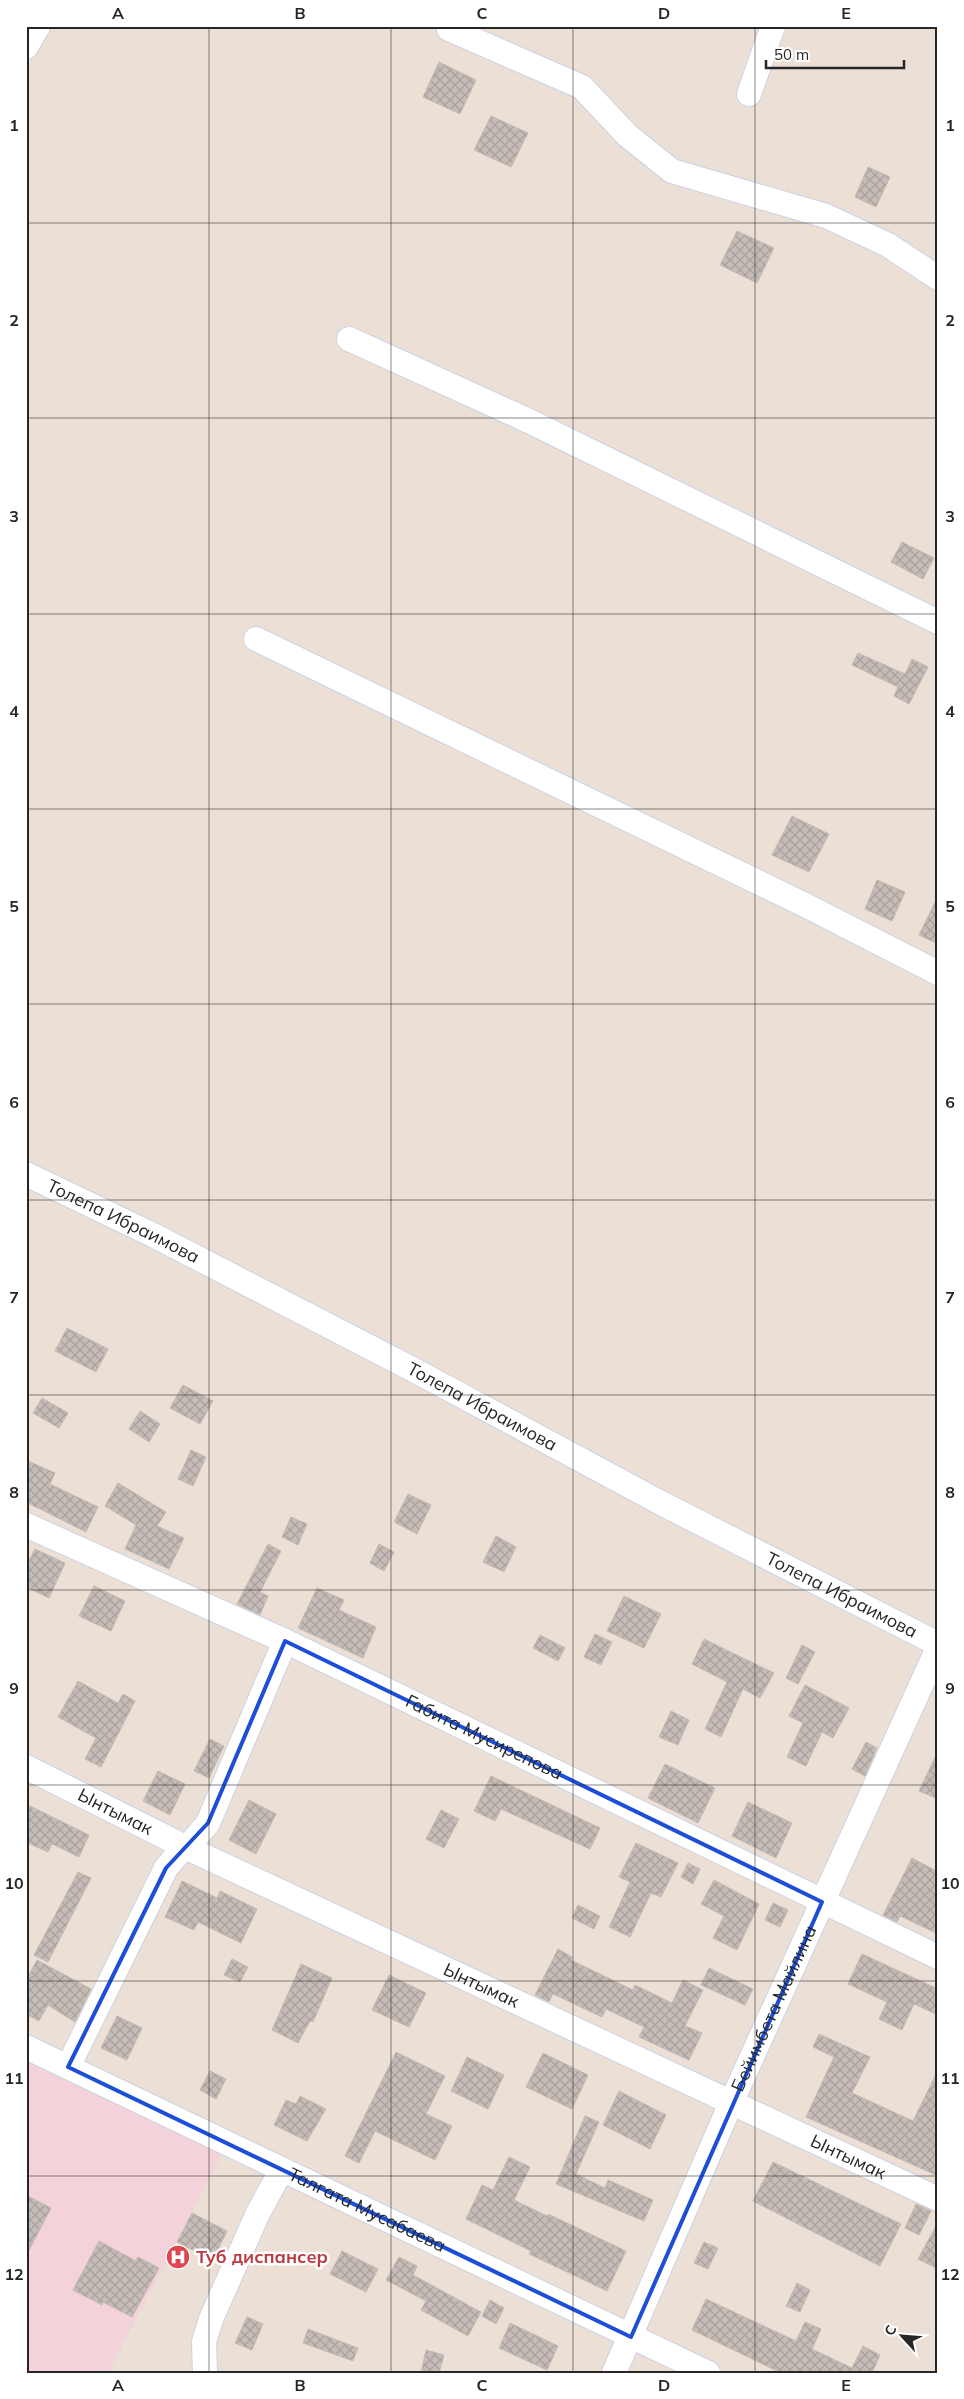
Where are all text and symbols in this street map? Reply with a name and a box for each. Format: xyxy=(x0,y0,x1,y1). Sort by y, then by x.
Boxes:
text: A xyxy=(112,3,124,23)
text: B xyxy=(294,3,306,23)
text: C xyxy=(477,3,488,23)
text: D xyxy=(658,3,670,23)
text: E xyxy=(841,3,851,23)
scale bar xyxy=(766,38,904,70)
text: 50 m xyxy=(774,45,809,64)
text: 1 xyxy=(9,115,19,135)
text: 1 xyxy=(945,115,955,135)
text: 2 xyxy=(9,310,19,330)
text: 2 xyxy=(945,310,955,330)
text: 3 xyxy=(9,506,19,526)
text: 3 xyxy=(945,506,955,526)
text: 4 xyxy=(9,701,19,721)
text: 4 xyxy=(945,701,955,721)
text: 5 xyxy=(9,896,19,916)
text: 5 xyxy=(945,896,955,916)
text: 6 xyxy=(9,1092,19,1112)
text: 6 xyxy=(945,1092,955,1112)
street label: Толепа Ибраимова xyxy=(43,1174,203,1268)
text: 7 xyxy=(9,1287,19,1307)
text: 7 xyxy=(945,1287,955,1307)
street label: Толепа Ибраимова xyxy=(403,1357,561,1456)
text: 8 xyxy=(9,1482,19,1502)
text: 8 xyxy=(945,1482,955,1502)
street label: Толепа Ибраимова xyxy=(762,1546,922,1643)
text: 9 xyxy=(9,1678,19,1698)
text: 9 xyxy=(945,1678,955,1698)
street label: Габита Мусирепова xyxy=(402,1689,567,1785)
street label: Ынтымак xyxy=(74,1783,157,1840)
text: 10 xyxy=(4,1873,24,1893)
text: 10 xyxy=(940,1873,960,1893)
street label: Бейимбета Майлина xyxy=(726,1922,821,2095)
street label: Ынтымак xyxy=(440,1958,523,2013)
text: 11 xyxy=(4,2068,24,2088)
text: 11 xyxy=(940,2068,960,2088)
street label: Ынтымак xyxy=(807,2129,890,2184)
street label: Талгата Мусабаева xyxy=(285,2162,450,2257)
hospital icon: Туб диспансер xyxy=(165,2244,191,2270)
place label: Туб диспансер xyxy=(196,2245,328,2268)
text: 12 xyxy=(4,2264,24,2284)
text: 12 xyxy=(940,2264,960,2284)
north arrow xyxy=(876,2312,926,2362)
text: С xyxy=(880,2322,901,2339)
text: A xyxy=(112,2375,124,2395)
text: B xyxy=(294,2375,306,2395)
text: C xyxy=(477,2375,488,2395)
text: D xyxy=(658,2375,670,2395)
text: E xyxy=(841,2375,851,2395)

